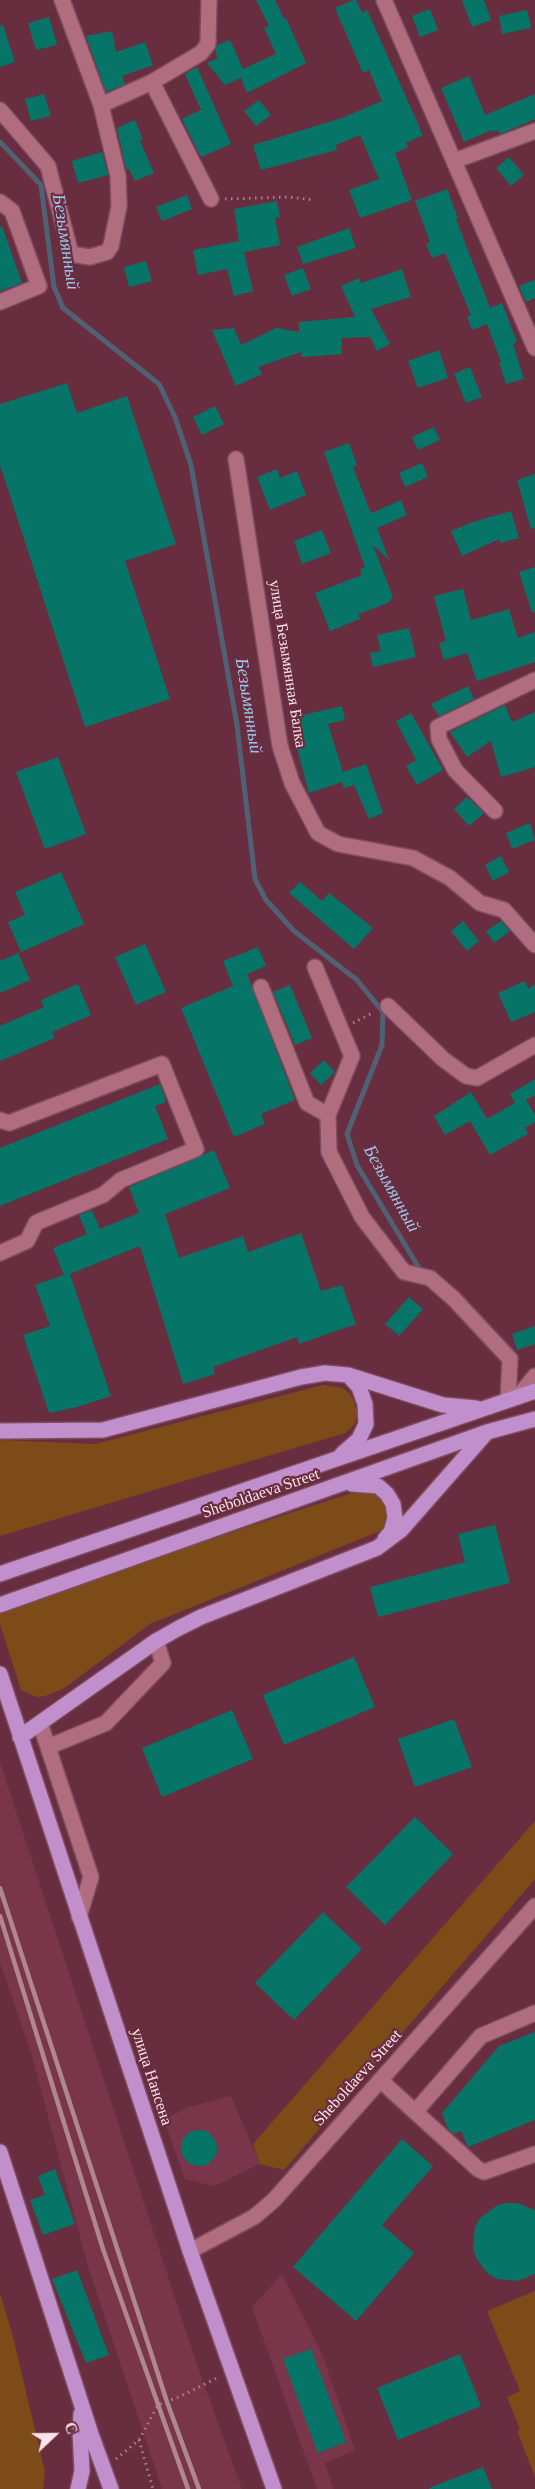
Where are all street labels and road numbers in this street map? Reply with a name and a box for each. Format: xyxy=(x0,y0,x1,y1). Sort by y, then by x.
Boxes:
street label: улица Безымянная Балка xyxy=(264,579,310,749)
street label: Sheboldaeva Street xyxy=(200,1465,322,1523)
street label: улица Нансена xyxy=(126,2026,176,2128)
street label: Sheboldaeva Street xyxy=(310,2026,406,2130)

